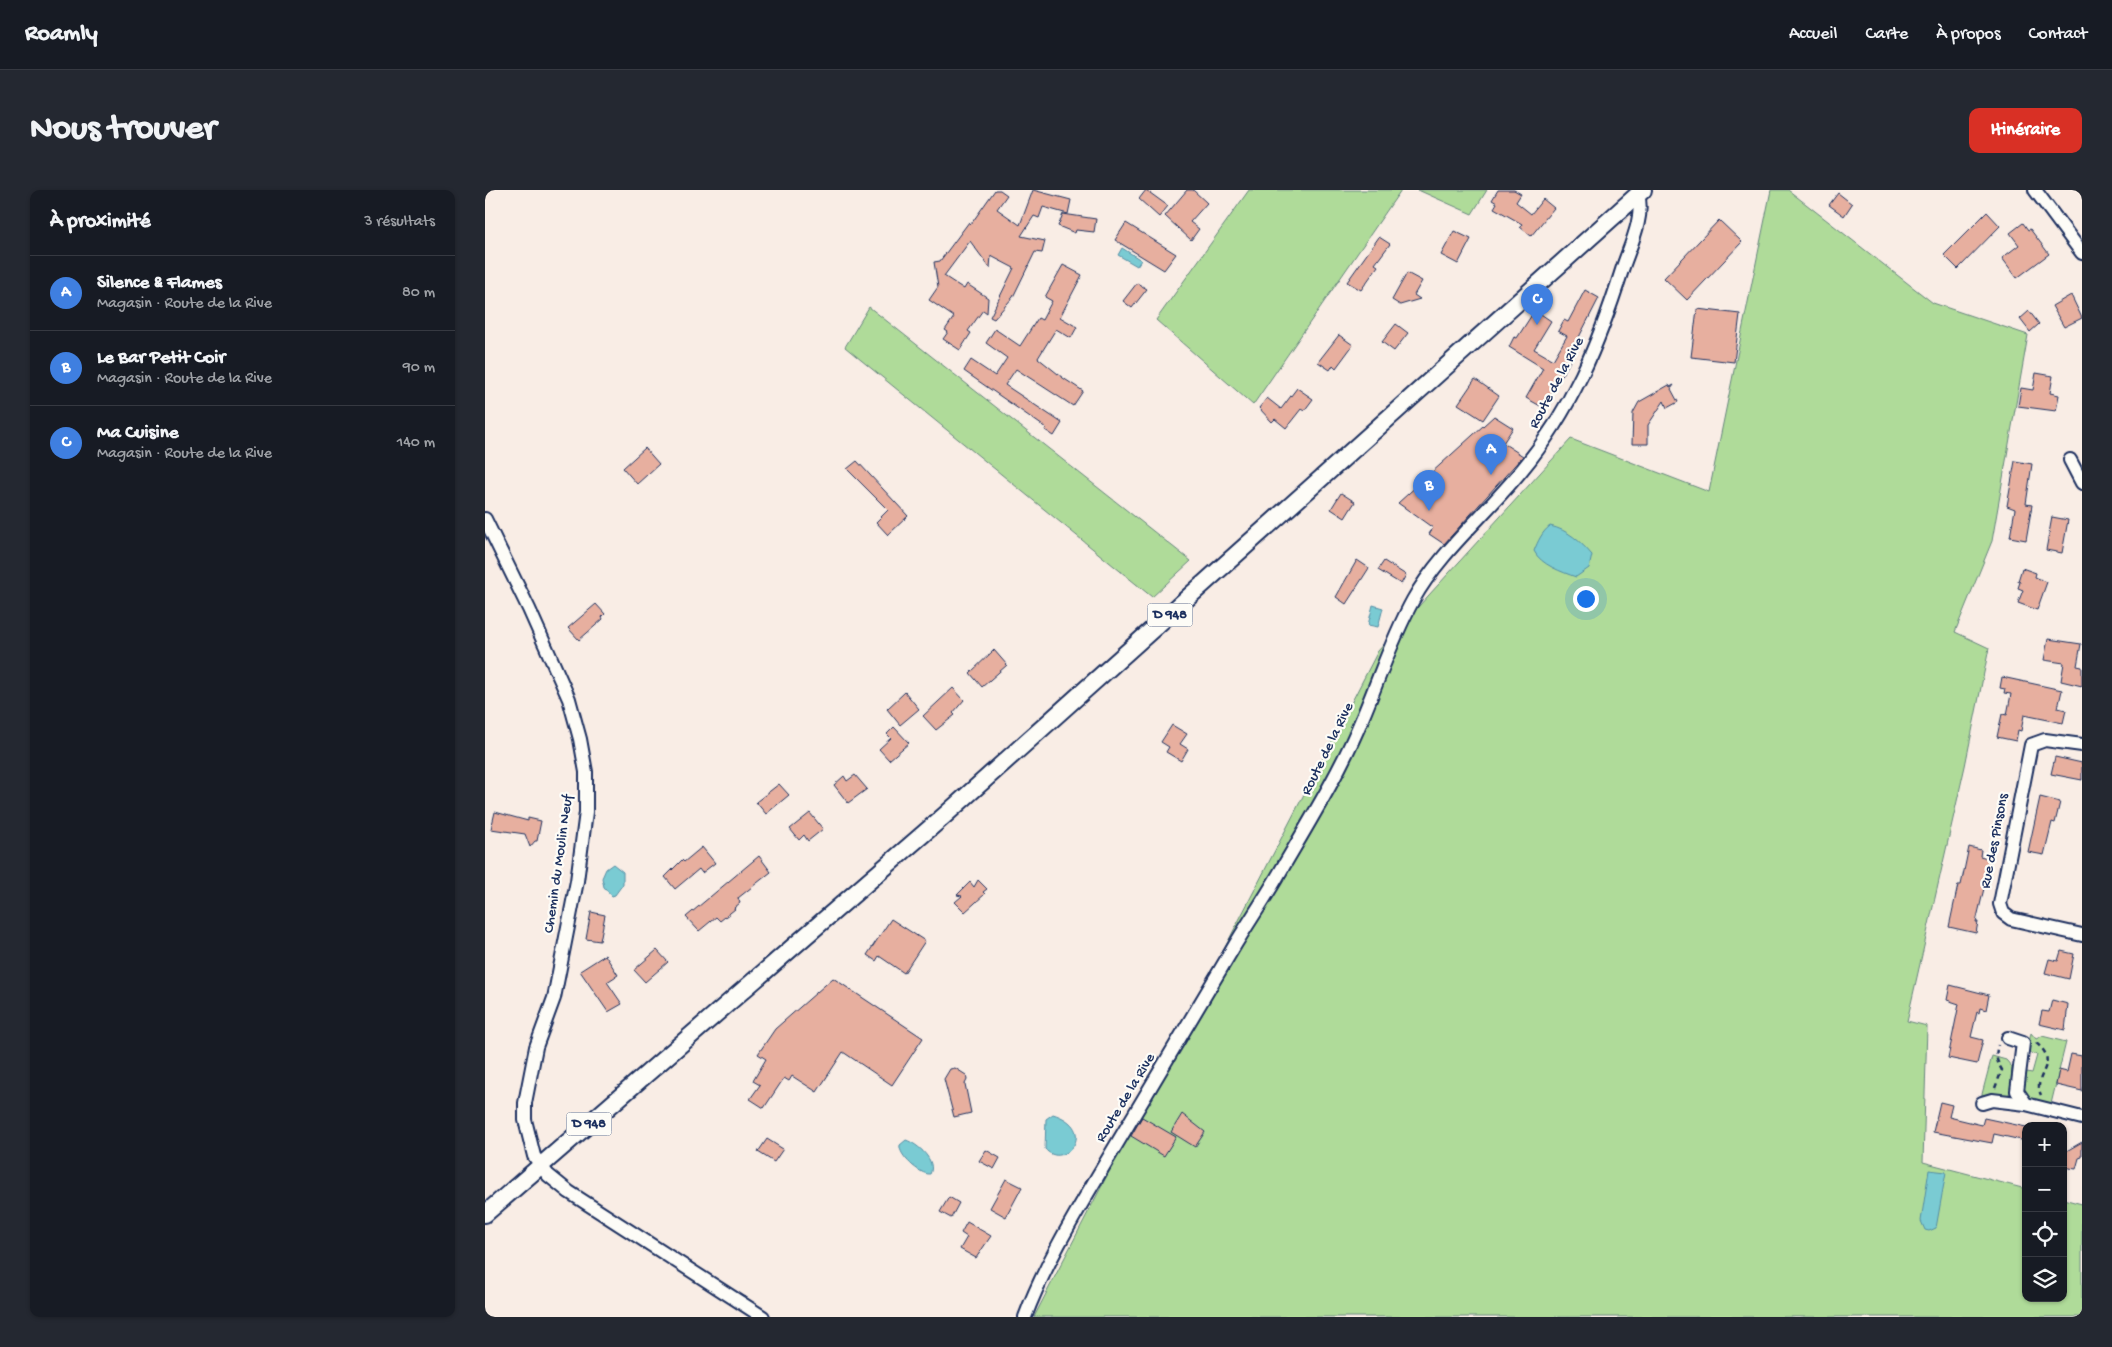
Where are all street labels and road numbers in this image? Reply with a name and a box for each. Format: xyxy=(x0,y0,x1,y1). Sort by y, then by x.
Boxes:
street label: Route de la Rive xyxy=(1525,334,1589,432)
road number: D 948 xyxy=(1147,604,1193,626)
street label: Route de la Rive xyxy=(1298,700,1358,798)
street label: Chemin du Moulin Neuf xyxy=(540,792,578,934)
street label: Rue des Pinsons xyxy=(1977,792,2013,890)
street label: Route de la Rive xyxy=(1092,1050,1160,1146)
road number: D 948 xyxy=(567,1112,611,1136)

